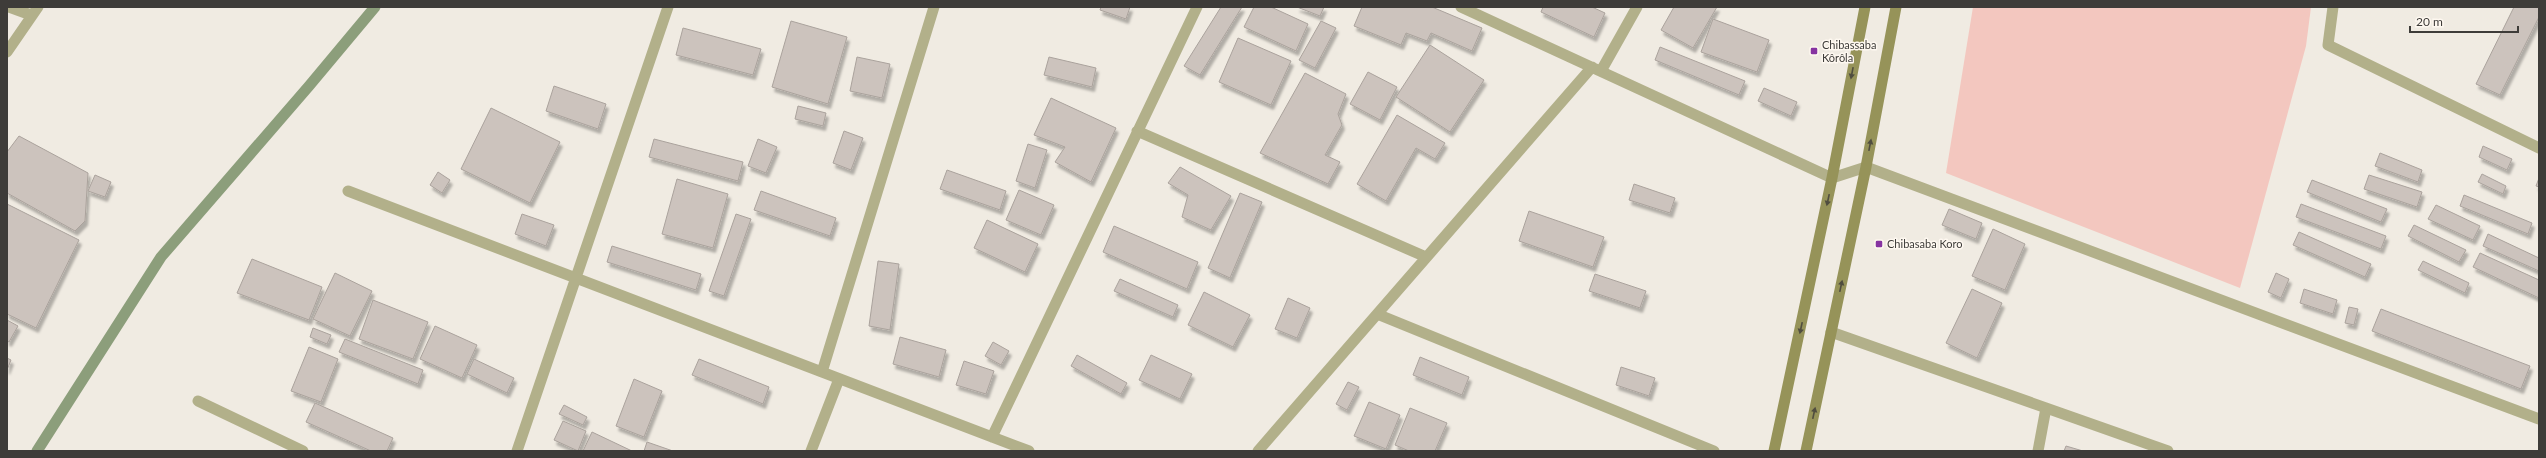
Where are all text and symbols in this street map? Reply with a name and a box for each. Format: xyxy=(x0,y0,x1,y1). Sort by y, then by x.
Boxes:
scale bar xyxy=(2410,8,2518,34)
text: 20 m xyxy=(2416,14,2443,29)
place label: Chibassaba Kôrôla xyxy=(1822,38,1876,64)
marker: Chibassaba Kôrôla xyxy=(1809,46,1819,56)
one-way arrow xyxy=(1849,67,1855,79)
one-way arrow xyxy=(1867,139,1873,151)
one-way arrow xyxy=(1824,194,1830,207)
place label: Chibasaba Koro xyxy=(1887,237,1963,250)
marker: Chibasaba Koro xyxy=(1874,239,1884,249)
one-way arrow xyxy=(1838,279,1844,292)
one-way arrow xyxy=(1797,321,1803,334)
one-way arrow xyxy=(1811,407,1817,419)

